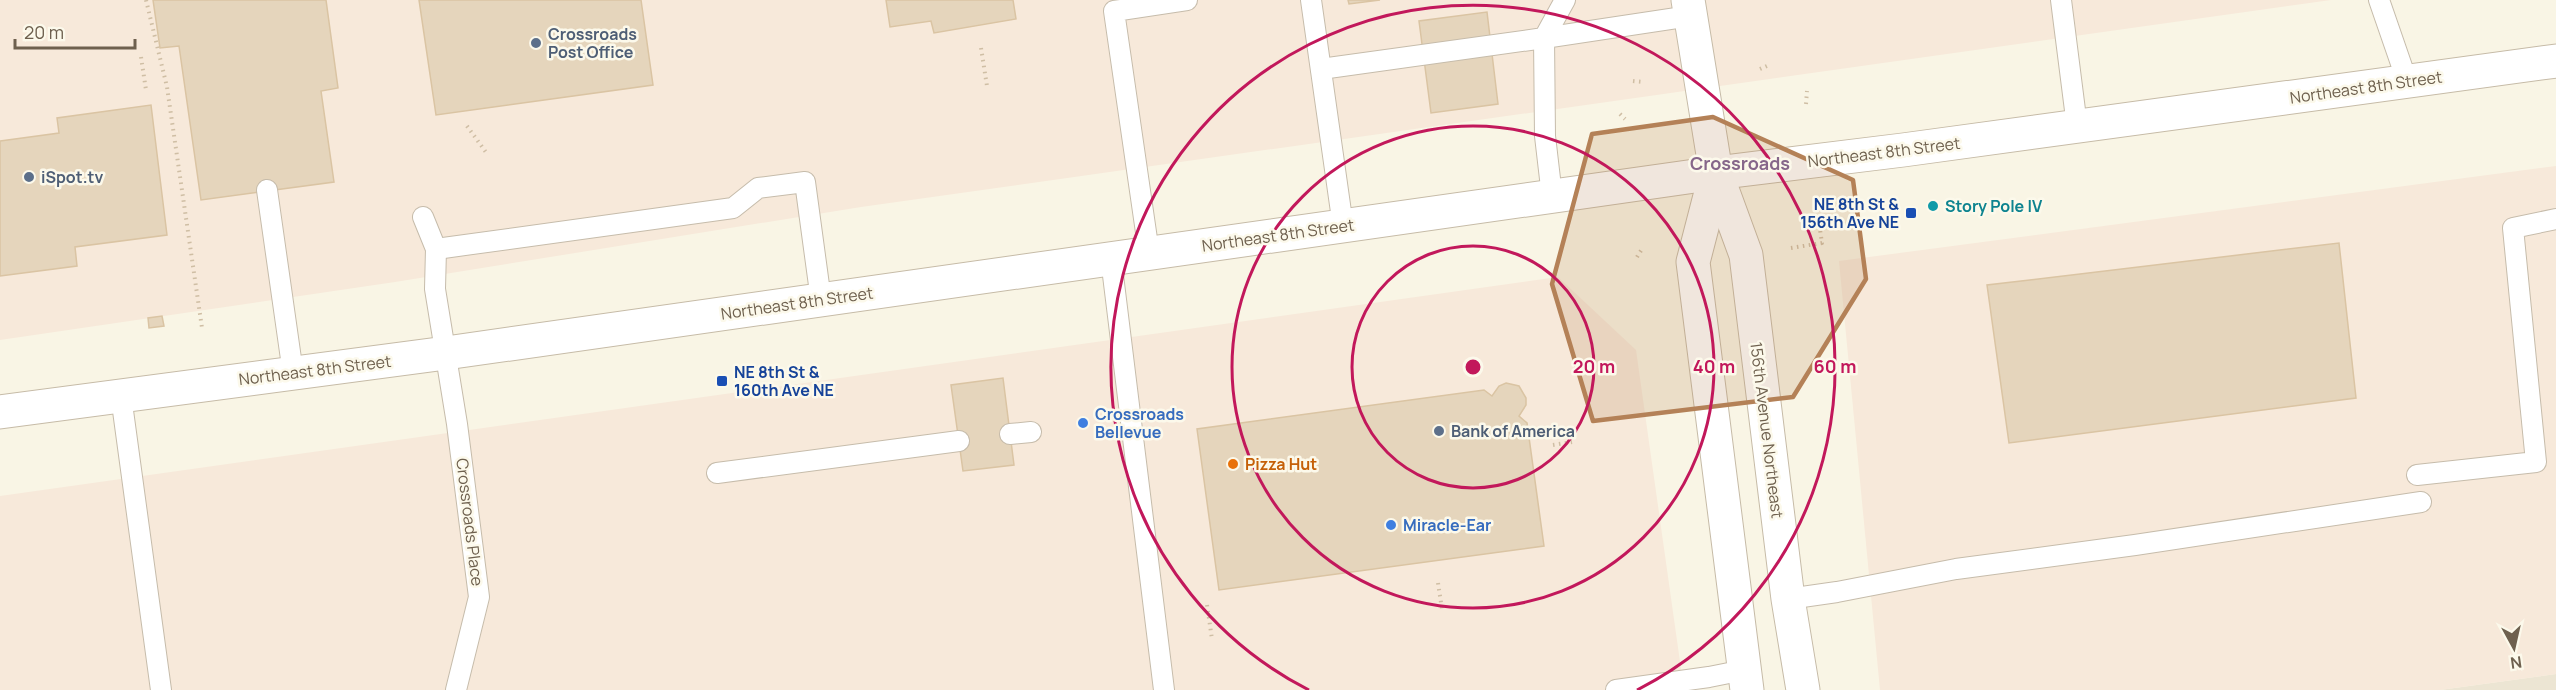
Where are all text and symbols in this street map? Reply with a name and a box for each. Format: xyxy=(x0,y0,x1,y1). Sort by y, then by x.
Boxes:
scale bar xyxy=(15,12,135,50)
text: 20 m xyxy=(24,20,64,44)
place label: Crossroads Post Office xyxy=(548,23,637,63)
marker: Crossroads Post Office xyxy=(529,36,543,50)
street label: Northeast 8th Street xyxy=(2288,65,2444,109)
street label: Northeast 8th Street xyxy=(1806,132,1962,172)
district label: Crossroads xyxy=(1690,151,1790,175)
place label: iSpot.tv xyxy=(41,166,103,188)
marker: iSpot.tv xyxy=(22,170,36,184)
place label: NE 8th St & 156th Ave NE xyxy=(1800,193,1899,233)
place label: Story Pole IV xyxy=(1945,195,2043,217)
marker: Story Pole IV xyxy=(1926,199,1940,213)
marker: NE 8th St & 156th Ave NE xyxy=(1904,206,1918,220)
street label: Northeast 8th Street xyxy=(1200,213,1356,257)
street label: Northeast 8th Street xyxy=(719,281,875,325)
street label: 156th Avenue Northeast xyxy=(1745,341,1789,519)
street label: Northeast 8th Street xyxy=(237,350,393,390)
text: 20 m xyxy=(1573,354,1615,378)
text: 40 m xyxy=(1693,354,1735,378)
text: 60 m xyxy=(1814,354,1856,378)
centre of rings xyxy=(1463,357,1483,377)
place label: NE 8th St & 160th Ave NE xyxy=(734,361,834,401)
marker: NE 8th St & 160th Ave NE xyxy=(715,374,729,388)
place label: Crossroads Bellevue xyxy=(1095,403,1184,443)
marker: Crossroads Bellevue xyxy=(1076,416,1090,430)
place label: Bank of America xyxy=(1451,420,1575,442)
marker: Bank of America xyxy=(1432,424,1446,438)
place label: Pizza Hut xyxy=(1245,453,1317,475)
street label: Crossroads Place xyxy=(451,457,489,587)
marker: Pizza Hut xyxy=(1226,457,1240,471)
place label: Miracle-Ear xyxy=(1403,514,1491,536)
marker: Miracle-Ear xyxy=(1384,518,1398,532)
north arrow xyxy=(2484,618,2544,678)
text: N xyxy=(2509,651,2523,675)

